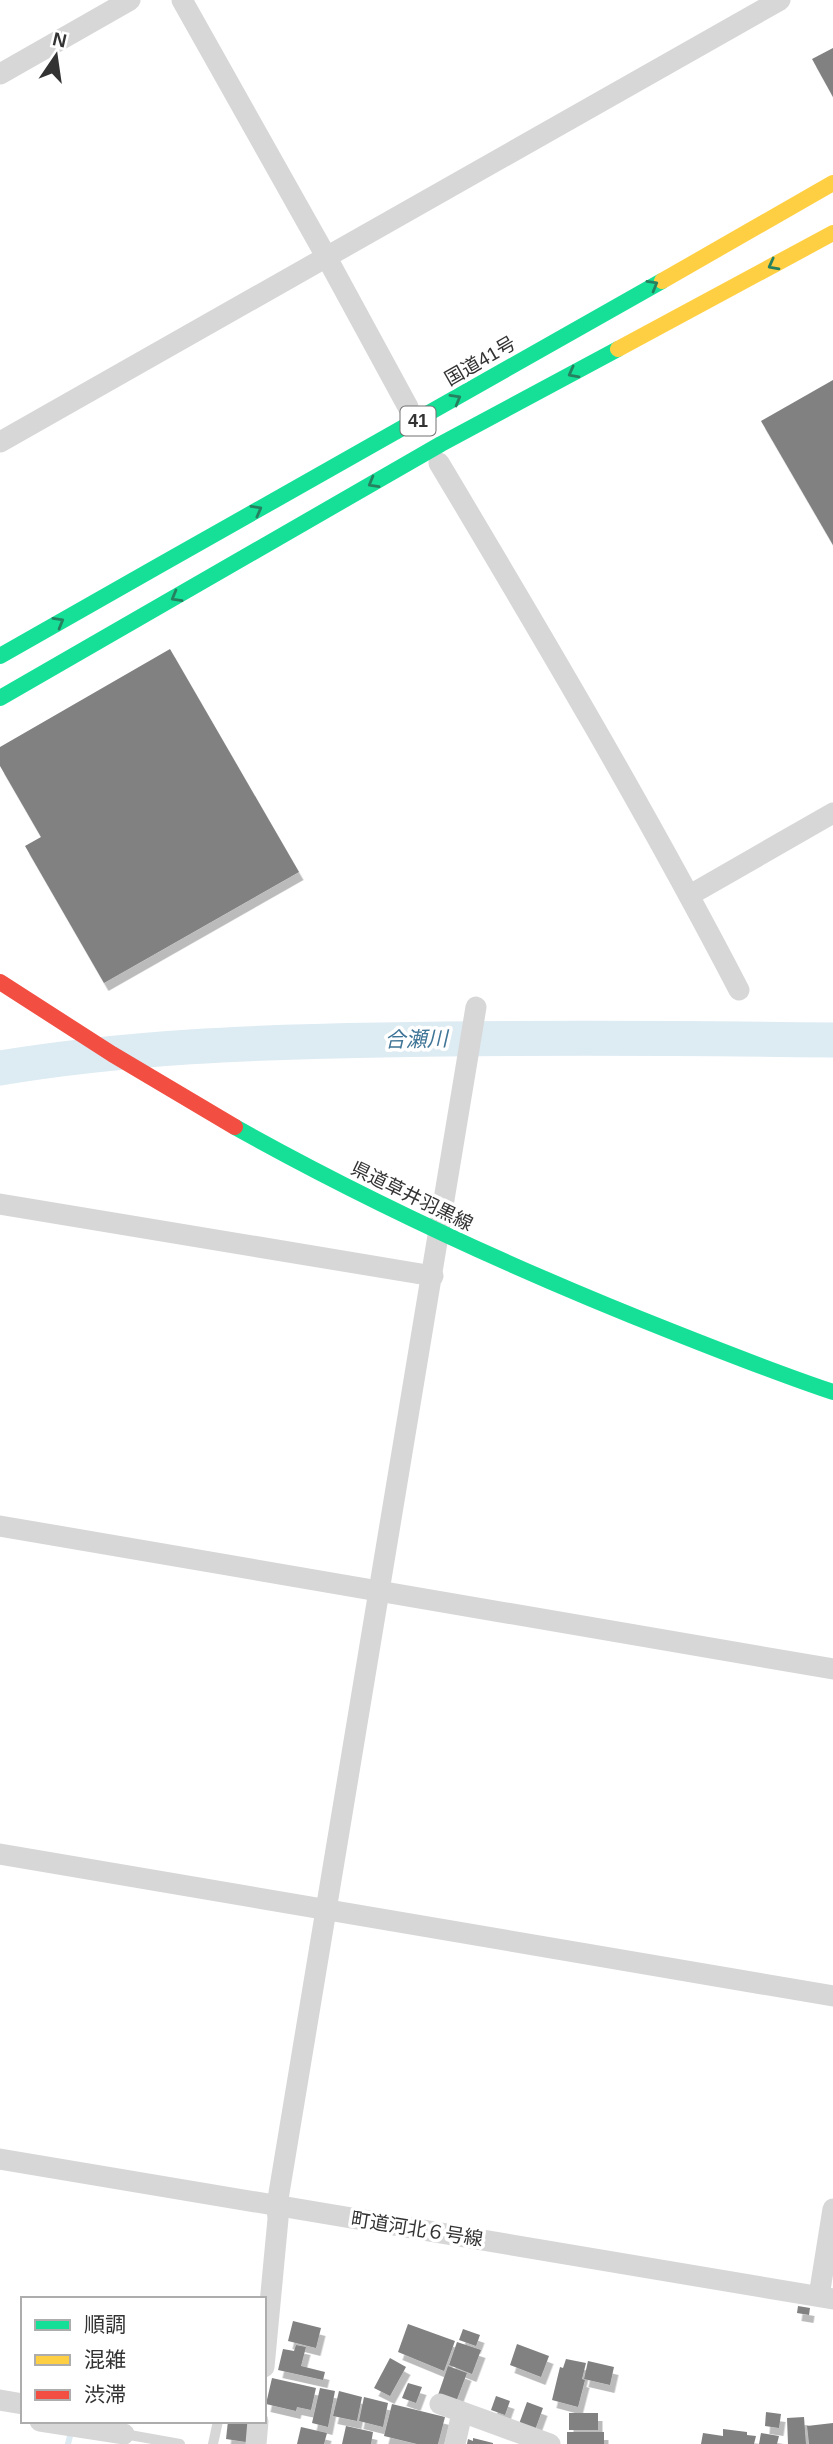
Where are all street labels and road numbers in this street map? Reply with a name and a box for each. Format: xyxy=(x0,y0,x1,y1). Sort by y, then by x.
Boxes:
street label: 国道41号 xyxy=(441,332,519,390)
road number: 41 xyxy=(400,407,436,436)
street label: 県道草井羽黒線 xyxy=(348,1157,476,1235)
street label: 町道河北６号線 xyxy=(350,2208,484,2250)

